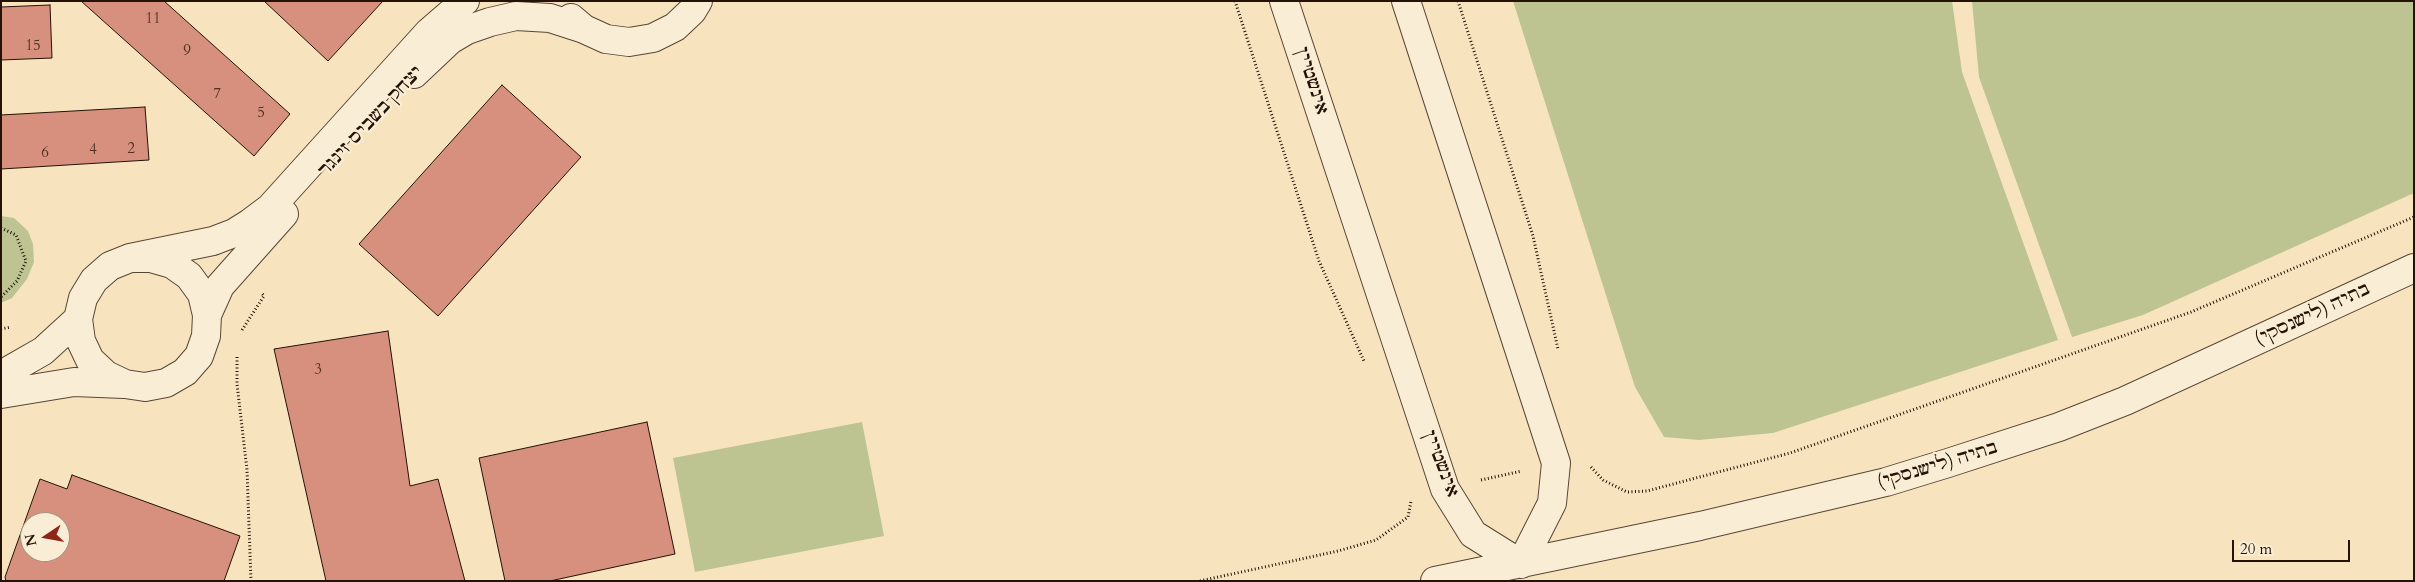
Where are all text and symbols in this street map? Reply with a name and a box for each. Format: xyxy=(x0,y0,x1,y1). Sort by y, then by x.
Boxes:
house number: 11 xyxy=(145,11,161,29)
house number: 15 xyxy=(25,38,41,56)
house number: 9 xyxy=(183,43,191,61)
street label: אינשטיין xyxy=(1290,44,1332,118)
street label: יצחק בשביס זינגר xyxy=(314,62,428,182)
house number: 7 xyxy=(213,86,221,104)
house number: 5 xyxy=(257,105,265,123)
house number: 2 xyxy=(127,141,135,159)
house number: 4 xyxy=(89,142,97,160)
house number: 6 xyxy=(41,145,49,163)
street label: בתיה (לישנסקי) xyxy=(2252,279,2374,351)
house number: 3 xyxy=(314,362,322,380)
street label: אינשטיין xyxy=(1417,428,1463,500)
street label: בתיה (לישנסקי) xyxy=(1875,437,2001,495)
north arrow xyxy=(20,512,70,562)
scale bar xyxy=(2235,530,2352,562)
text: N xyxy=(20,532,41,548)
text: 20 m xyxy=(2240,539,2272,559)

